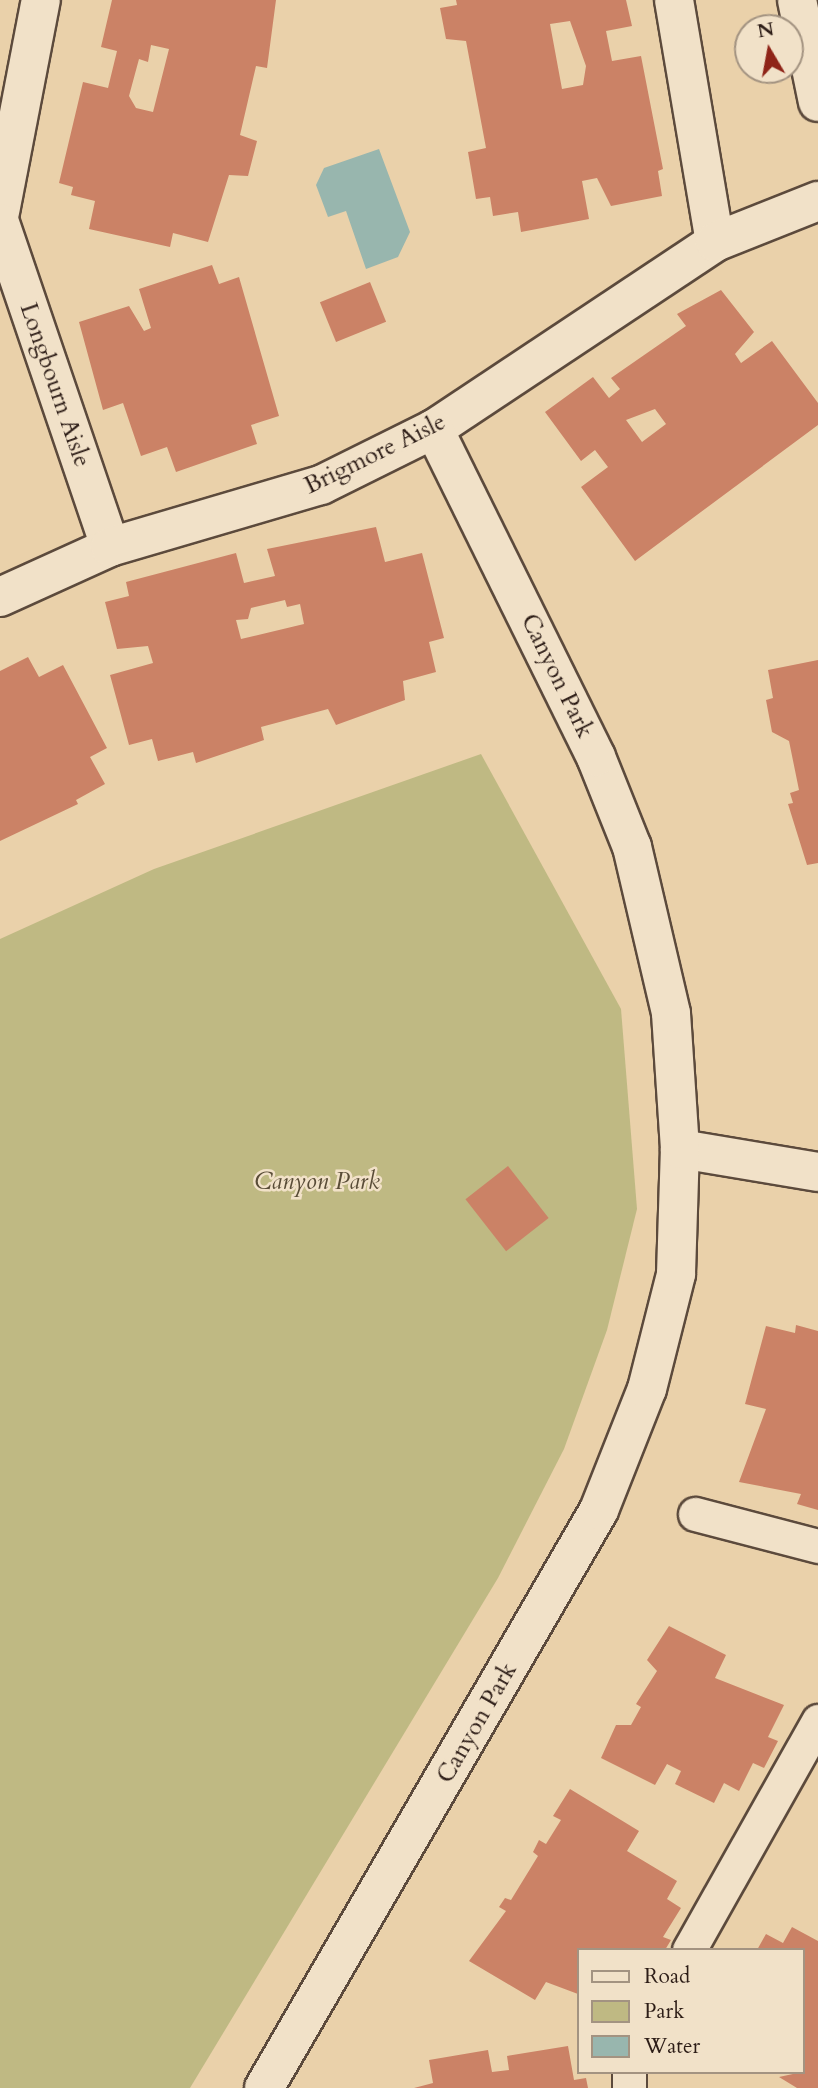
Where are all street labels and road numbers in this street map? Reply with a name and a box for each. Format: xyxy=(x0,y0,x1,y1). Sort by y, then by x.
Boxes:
street label: Longbourn Aisle xyxy=(13,299,97,471)
street label: Brigmore Aisle xyxy=(300,407,450,501)
street label: Canyon Park xyxy=(515,609,599,743)
street label: Canyon Park xyxy=(431,1658,523,1788)

